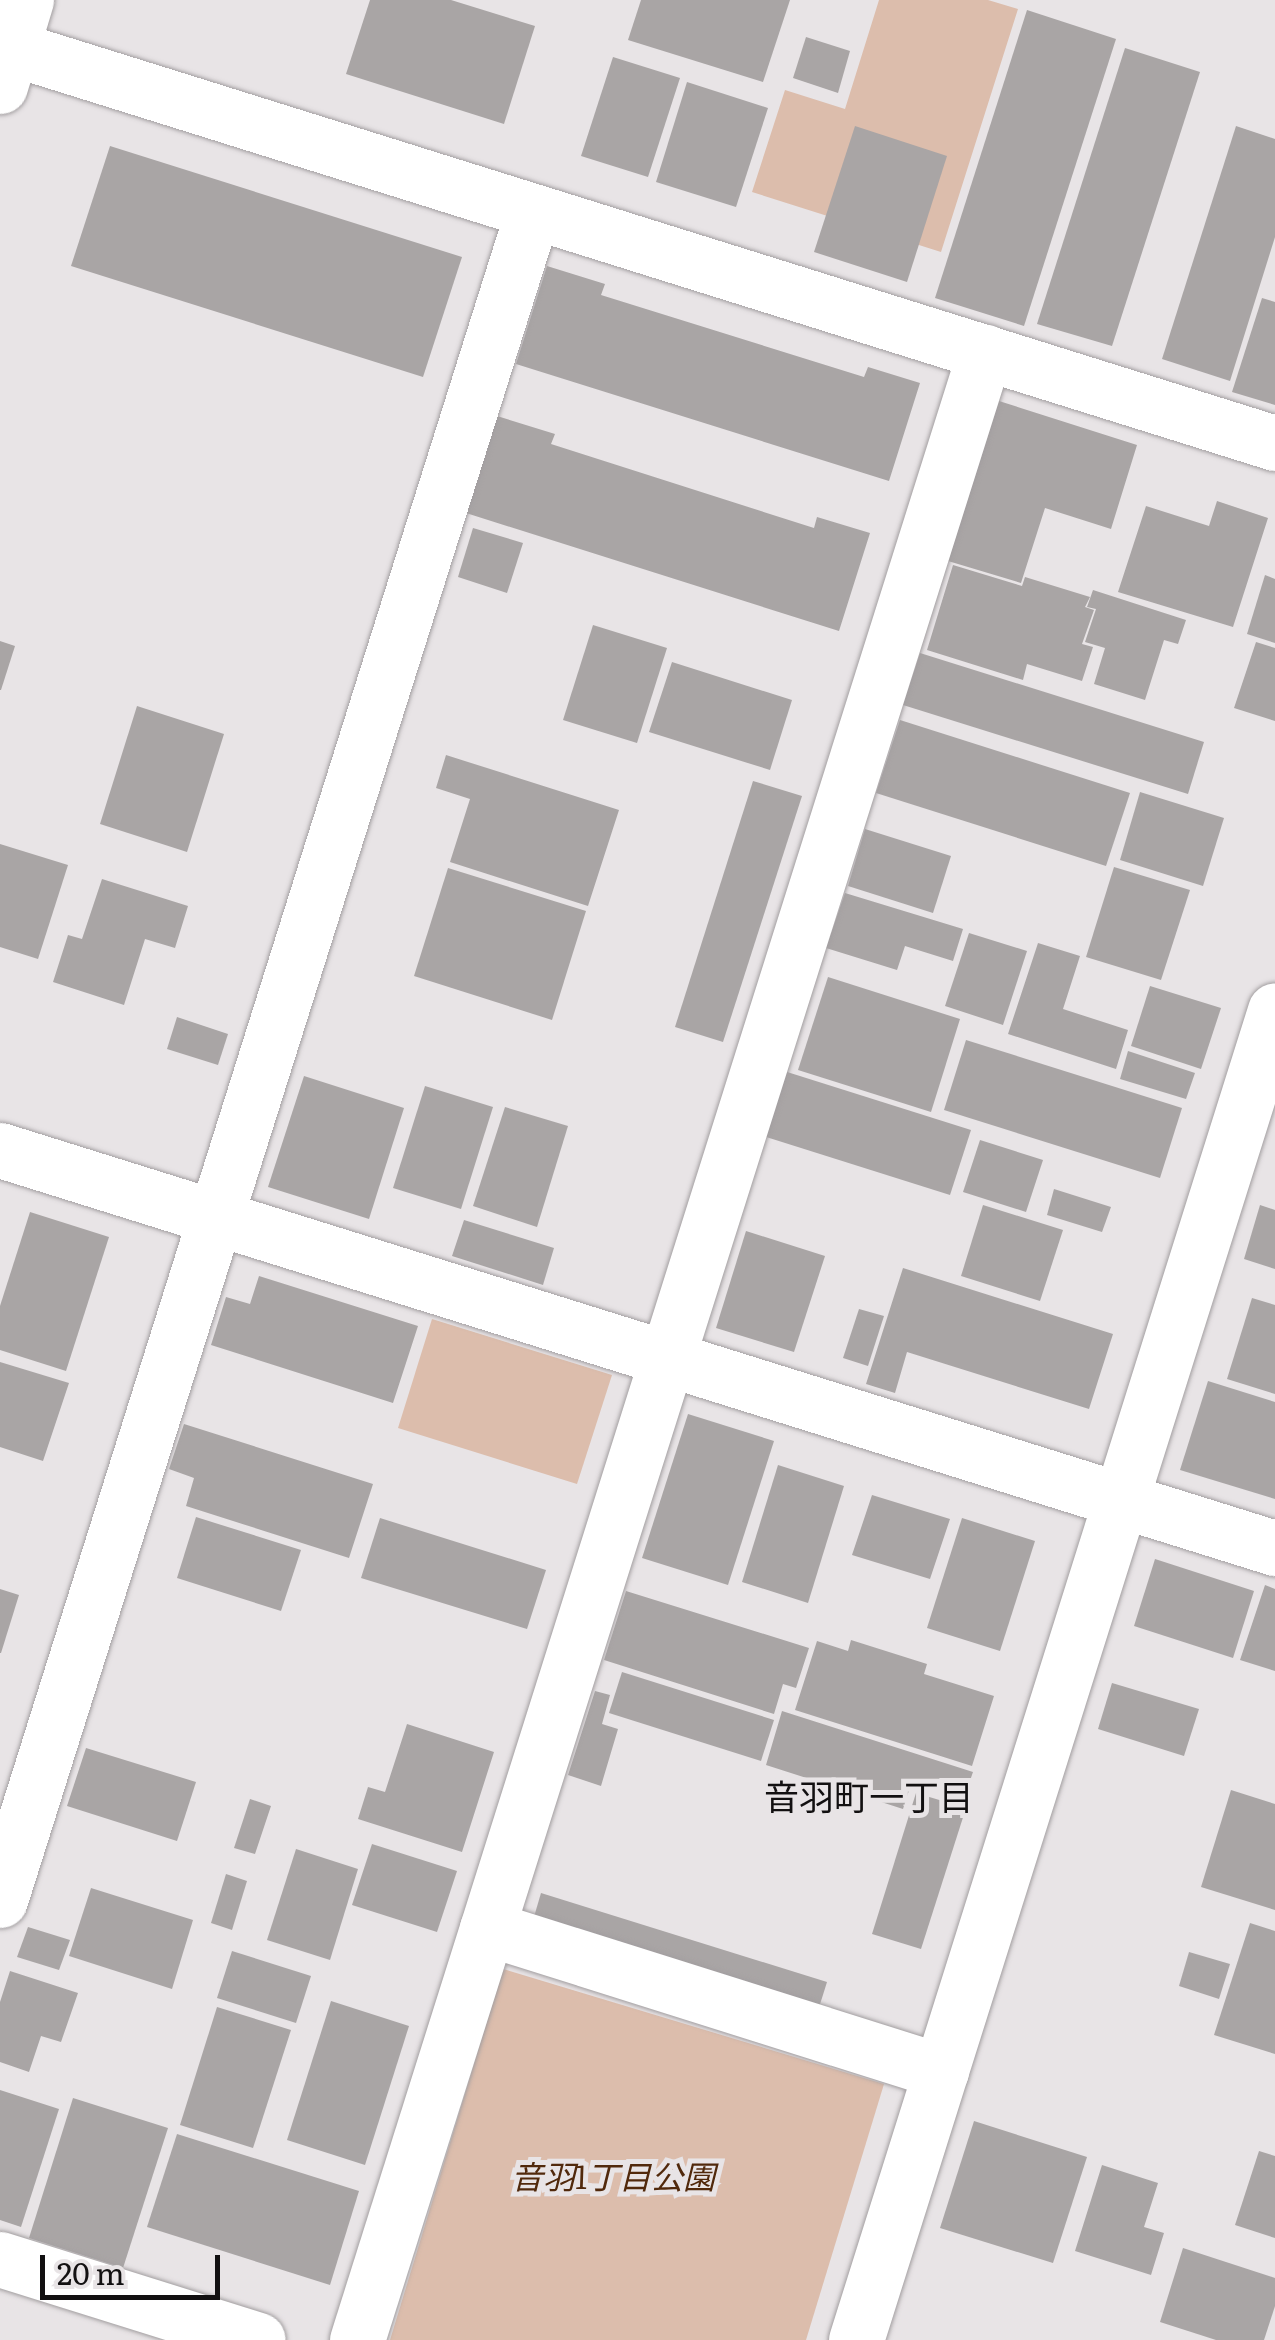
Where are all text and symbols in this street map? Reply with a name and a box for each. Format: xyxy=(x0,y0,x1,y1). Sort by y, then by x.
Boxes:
district label: 音羽町一丁目 xyxy=(764,1774,974,1816)
park label: 音羽1丁目公園 xyxy=(511,2156,715,2194)
scale bar xyxy=(45,2235,225,2297)
text: 20 m xyxy=(57,2250,125,2294)

